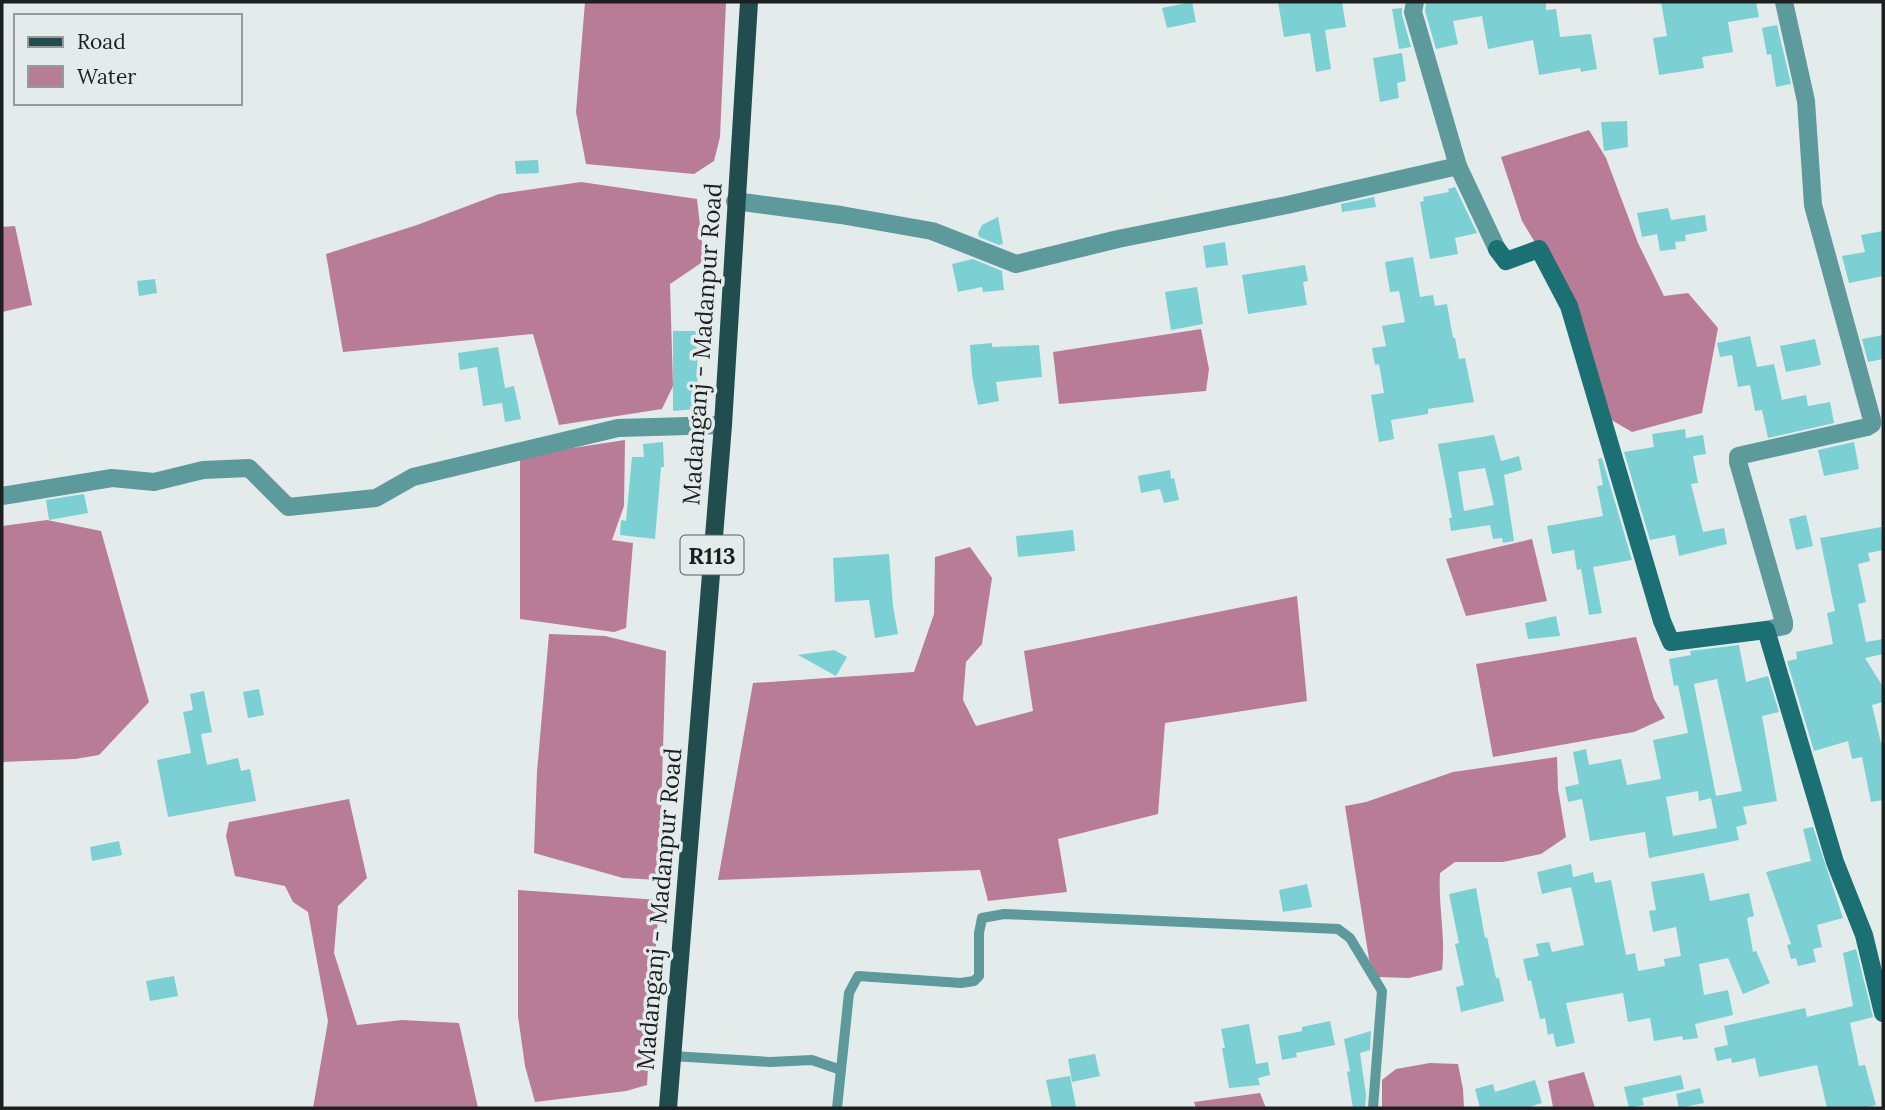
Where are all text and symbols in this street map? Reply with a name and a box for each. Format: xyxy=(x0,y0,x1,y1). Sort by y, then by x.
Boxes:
legend xyxy=(14,14,242,105)
text: Road xyxy=(77,28,126,55)
text: Water xyxy=(77,63,136,90)
street label: Madanganj - Madanpur Road xyxy=(675,182,729,506)
road number: R113 xyxy=(680,536,744,575)
street label: Madanganj - Madanpur Road xyxy=(629,747,689,1071)

